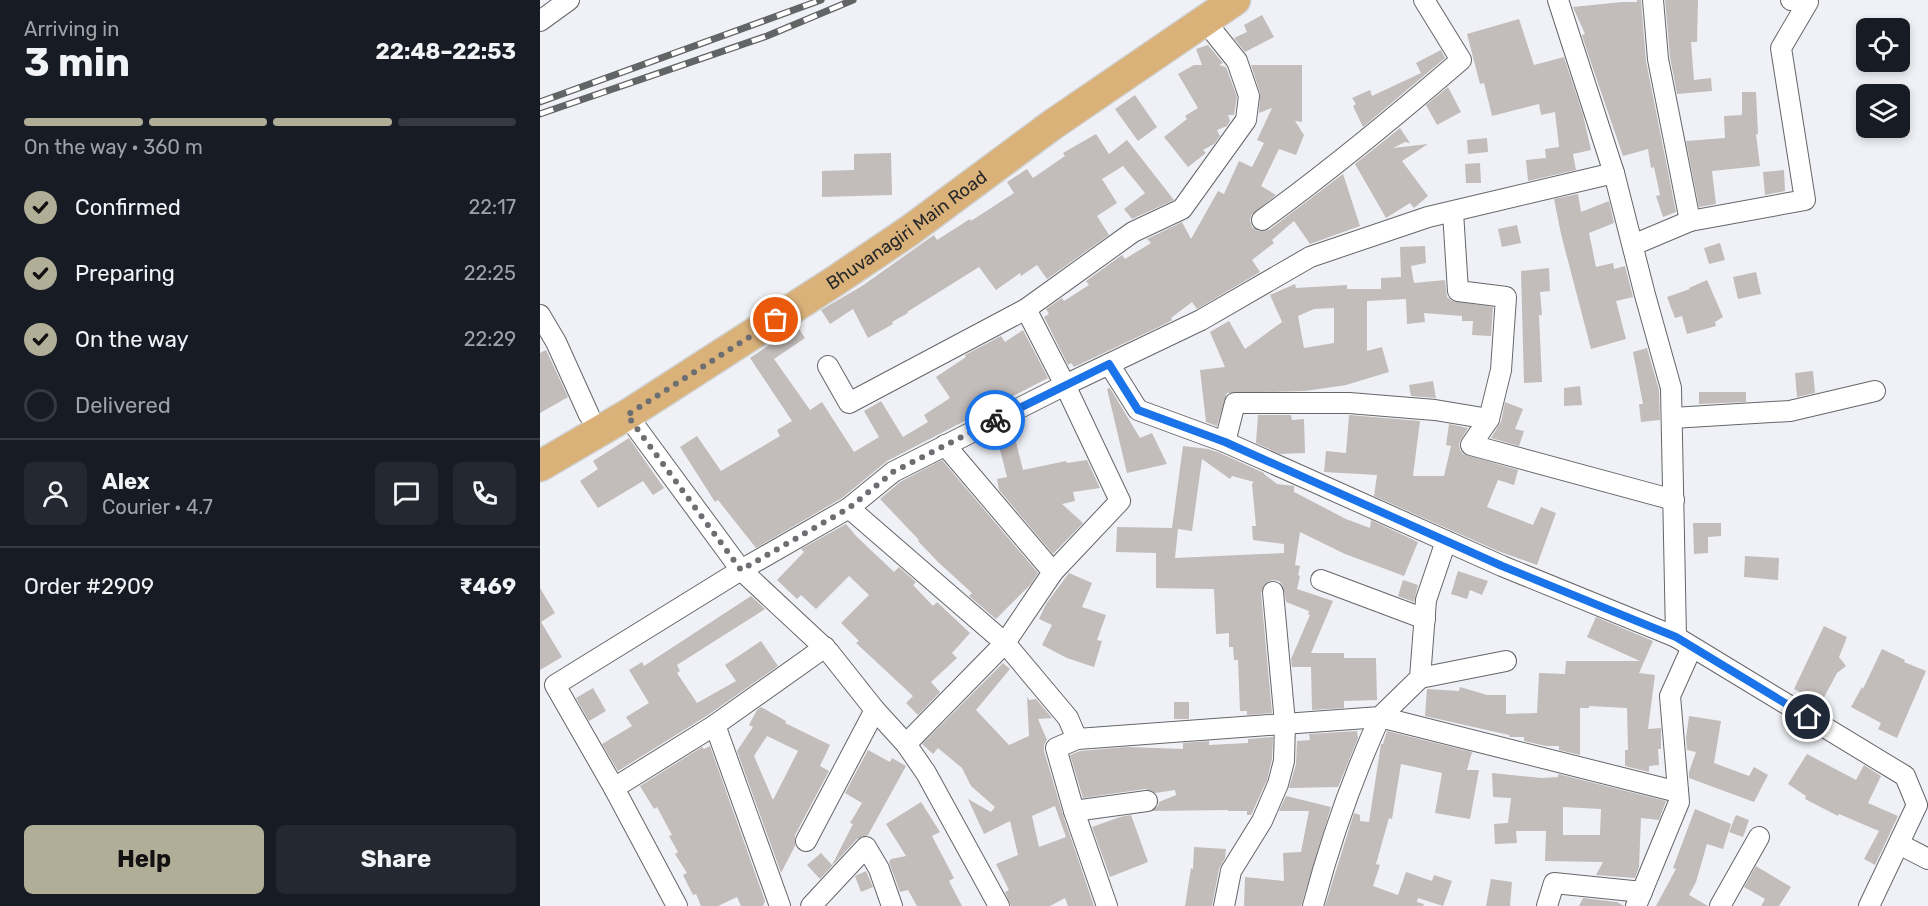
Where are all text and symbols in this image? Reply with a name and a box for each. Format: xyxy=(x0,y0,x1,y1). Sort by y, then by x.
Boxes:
text: Arriving in xyxy=(24,17,119,41)
map controls xyxy=(1856,18,1910,138)
button: locate xyxy=(1856,18,1910,72)
text: 22:48–22:53 xyxy=(375,38,516,65)
text: 3 min xyxy=(24,40,130,86)
button: layers xyxy=(1856,84,1910,138)
text: On the way · 360 m xyxy=(24,135,203,159)
street label: Bhuvanagiri Main Road xyxy=(822,166,991,295)
icon: check xyxy=(24,191,57,224)
text: Confirmed xyxy=(75,194,181,221)
text: 22:17 xyxy=(469,195,516,219)
icon: check xyxy=(24,257,57,290)
text: Preparing xyxy=(75,260,175,287)
text: 22:25 xyxy=(464,261,516,285)
pin xyxy=(750,294,801,345)
icon: bag xyxy=(759,303,792,336)
icon: check xyxy=(24,323,57,356)
text: On the way xyxy=(75,326,189,353)
text: 22:29 xyxy=(464,327,516,351)
courier xyxy=(965,390,1025,450)
text: Delivered xyxy=(75,392,171,419)
icon: bike xyxy=(979,404,1012,437)
button: person xyxy=(24,462,87,525)
button: chat xyxy=(375,462,438,525)
button: phone xyxy=(453,462,516,525)
text: Alex xyxy=(102,468,150,495)
text: Courier · 4.7 xyxy=(102,495,213,519)
text: Order #2909 xyxy=(24,573,154,600)
text: ₹469 xyxy=(459,573,516,600)
pin xyxy=(1782,691,1833,742)
icon: home xyxy=(1791,700,1824,733)
button: Help xyxy=(24,825,264,894)
button: Share xyxy=(276,825,516,894)

